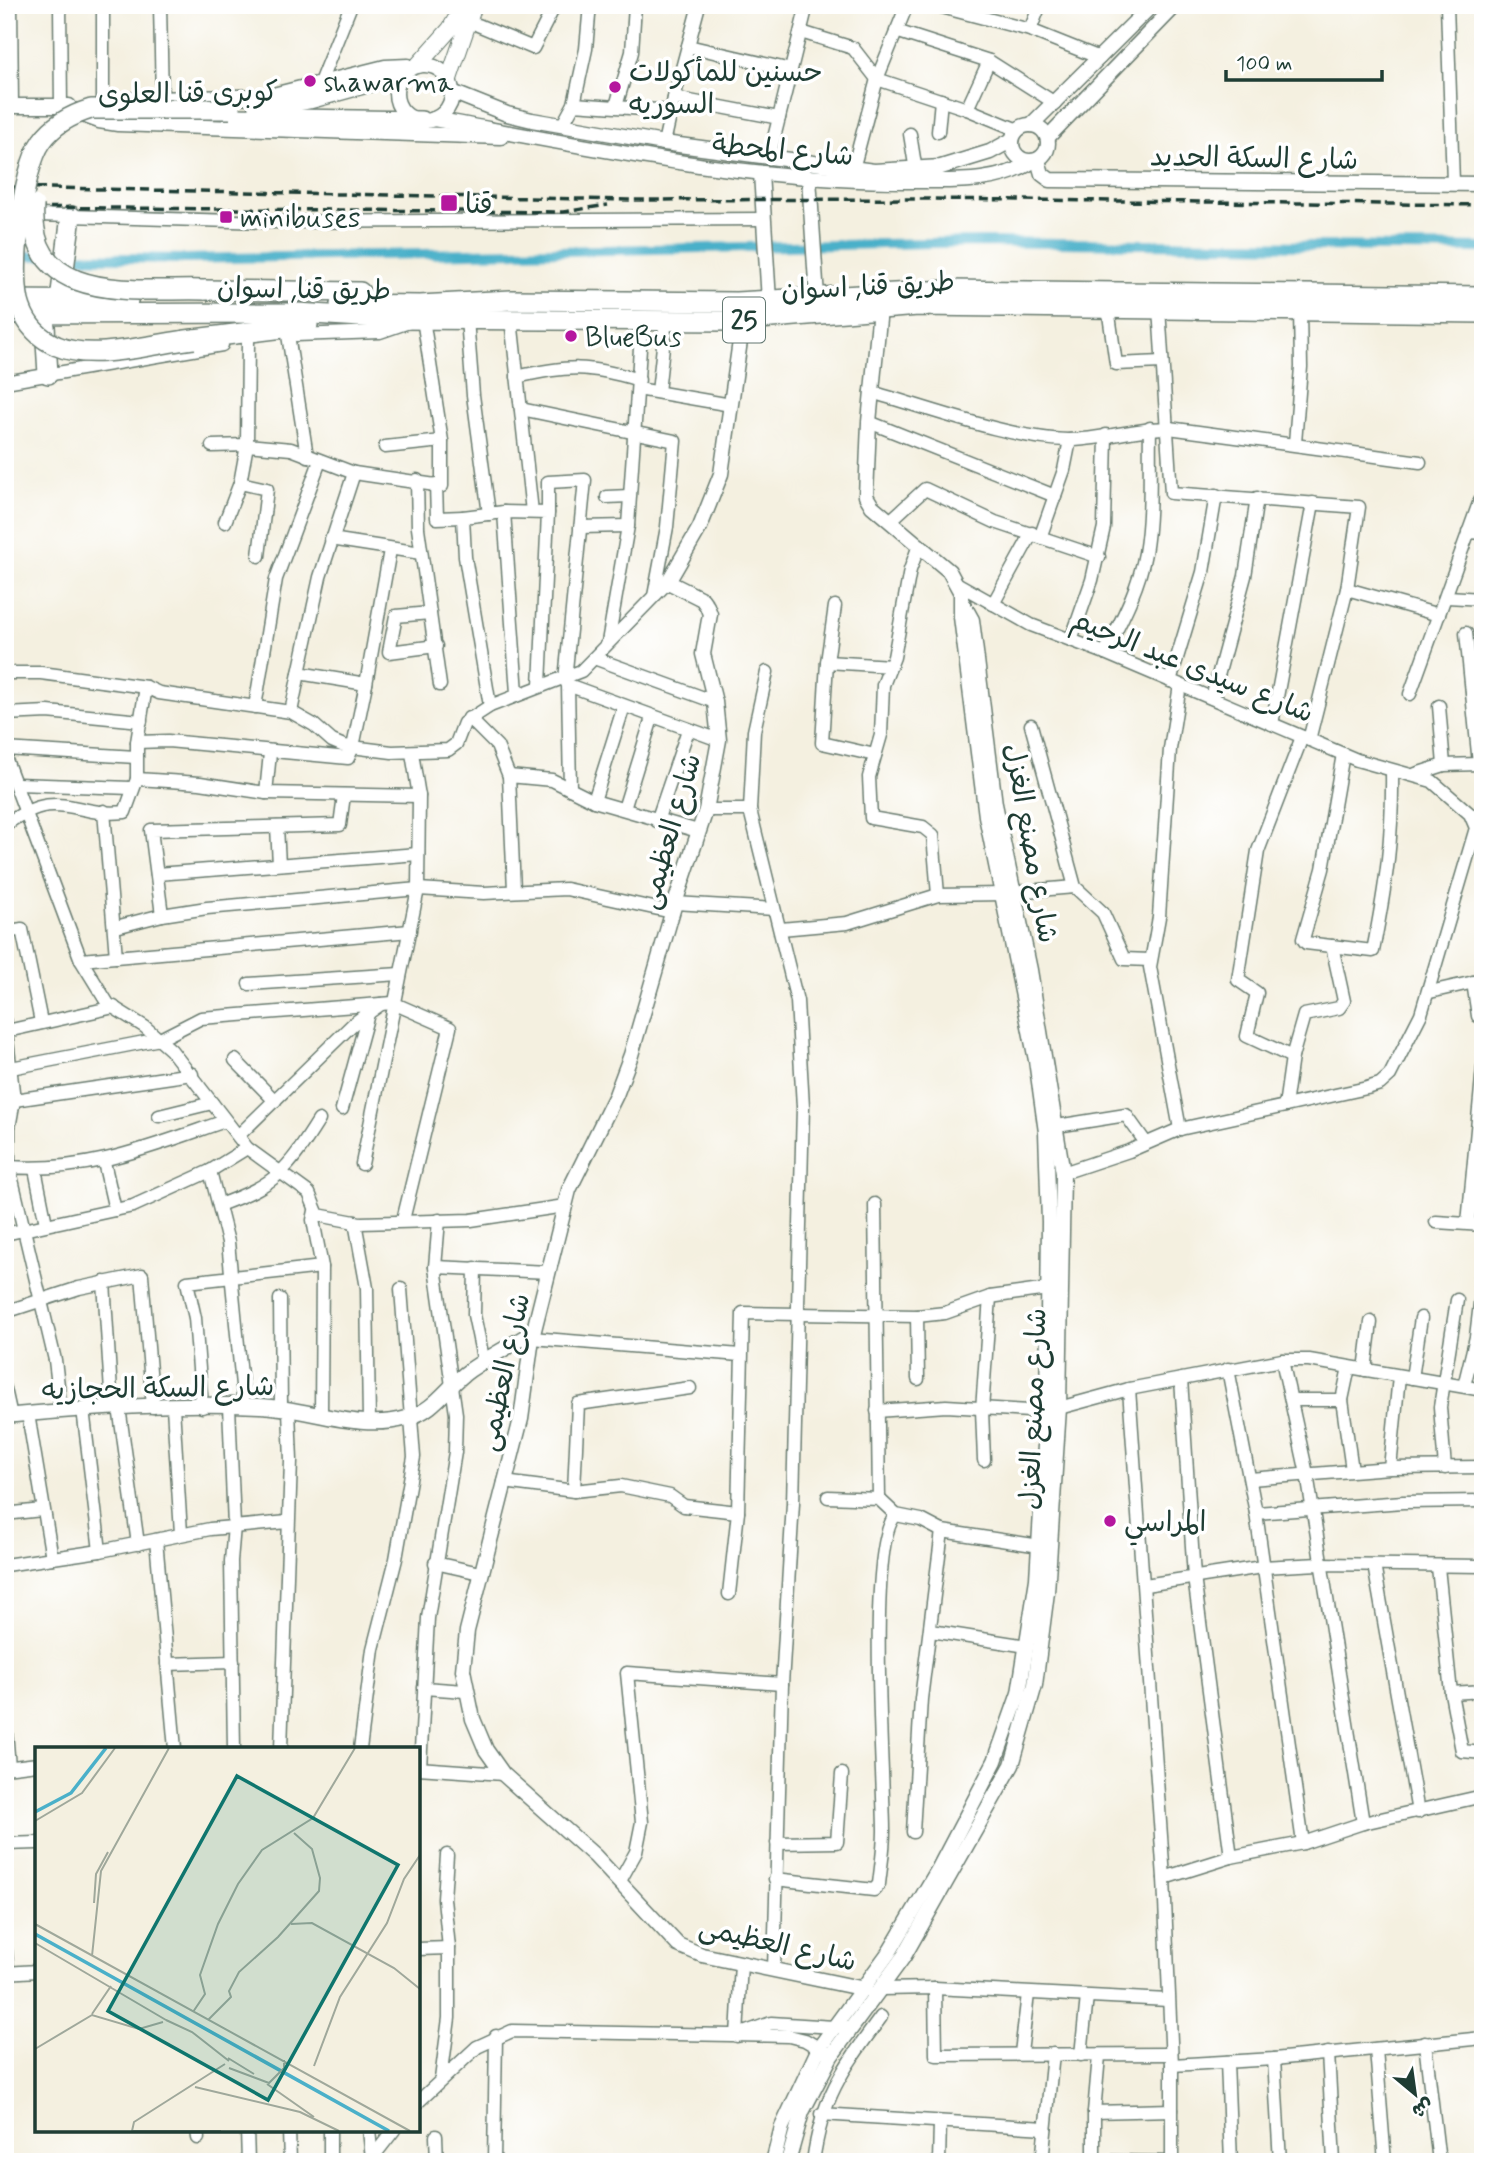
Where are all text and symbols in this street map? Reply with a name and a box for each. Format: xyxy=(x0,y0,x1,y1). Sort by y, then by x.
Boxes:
scale bar xyxy=(1226,38,1381,82)
text: 100 m xyxy=(1236,50,1292,78)
place label: حسنين للمأكولات السوريه xyxy=(629,55,823,124)
place label: shawarma xyxy=(324,65,454,102)
marker: shawarma xyxy=(302,73,318,89)
street label: كوبرى قنا العلوى xyxy=(97,74,279,115)
marker: حسنين للمأكولات السوريه xyxy=(607,79,623,95)
street label: شارع المحطة xyxy=(711,127,855,176)
street label: شارع السكة الحديد xyxy=(1150,139,1358,180)
place label: قنا xyxy=(465,187,493,224)
marker: قنا xyxy=(439,193,459,213)
place label: minibuses xyxy=(240,201,361,238)
marker: minibuses xyxy=(218,209,234,225)
street label: طريق قنا, اسوان xyxy=(780,264,956,311)
street label: طريق قنا, اسوان xyxy=(217,270,391,311)
road number: 25 xyxy=(723,298,765,342)
place label: BlueBus xyxy=(585,320,682,357)
marker: BlueBus xyxy=(563,328,579,344)
street label: شارع سيدى عبد الرحيم xyxy=(1065,602,1319,734)
street label: شارع مصنع الغزل xyxy=(994,741,1065,946)
street label: شارع العظيمى xyxy=(632,749,711,914)
street label: شارع العظيمى xyxy=(471,1290,540,1455)
street label: شارع مصنع الغزل xyxy=(1012,1308,1057,1511)
street label: شارع السكة الحجازيه xyxy=(41,1369,275,1410)
place label: المراسي xyxy=(1124,1505,1206,1546)
marker: المراسي xyxy=(1102,1513,1118,1529)
inset map xyxy=(35,1747,420,2132)
street label: شارع العظيمى xyxy=(695,1909,860,1982)
north arrow xyxy=(1380,2058,1450,2128)
text: ش xyxy=(1407,2092,1438,2124)

